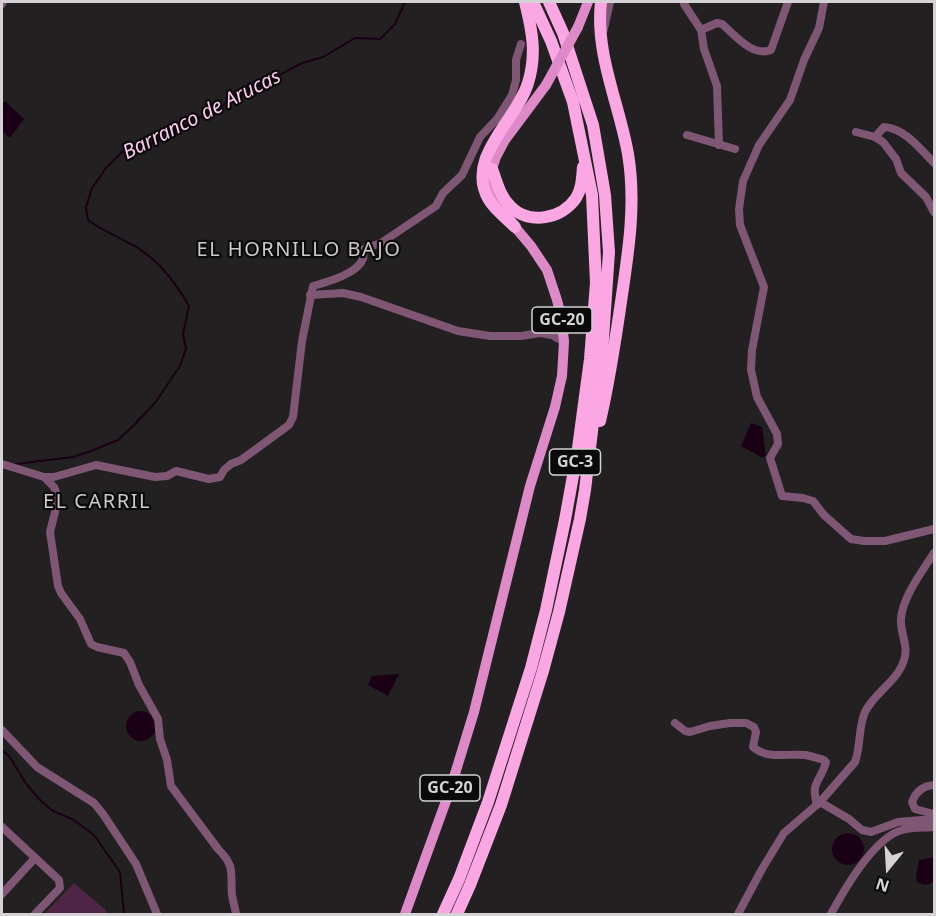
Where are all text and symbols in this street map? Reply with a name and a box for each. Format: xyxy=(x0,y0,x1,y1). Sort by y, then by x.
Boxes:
water label: Barranco de Arucas xyxy=(119,65,285,165)
district label: EL HORNILLO BAJO xyxy=(197,238,401,262)
road number: GC-20 xyxy=(532,307,592,333)
road number: GC-3 xyxy=(550,449,600,475)
district label: EL CARRIL xyxy=(43,490,151,514)
road number: GC-20 xyxy=(420,775,480,801)
north arrow xyxy=(858,838,918,898)
text: N xyxy=(873,873,892,898)

